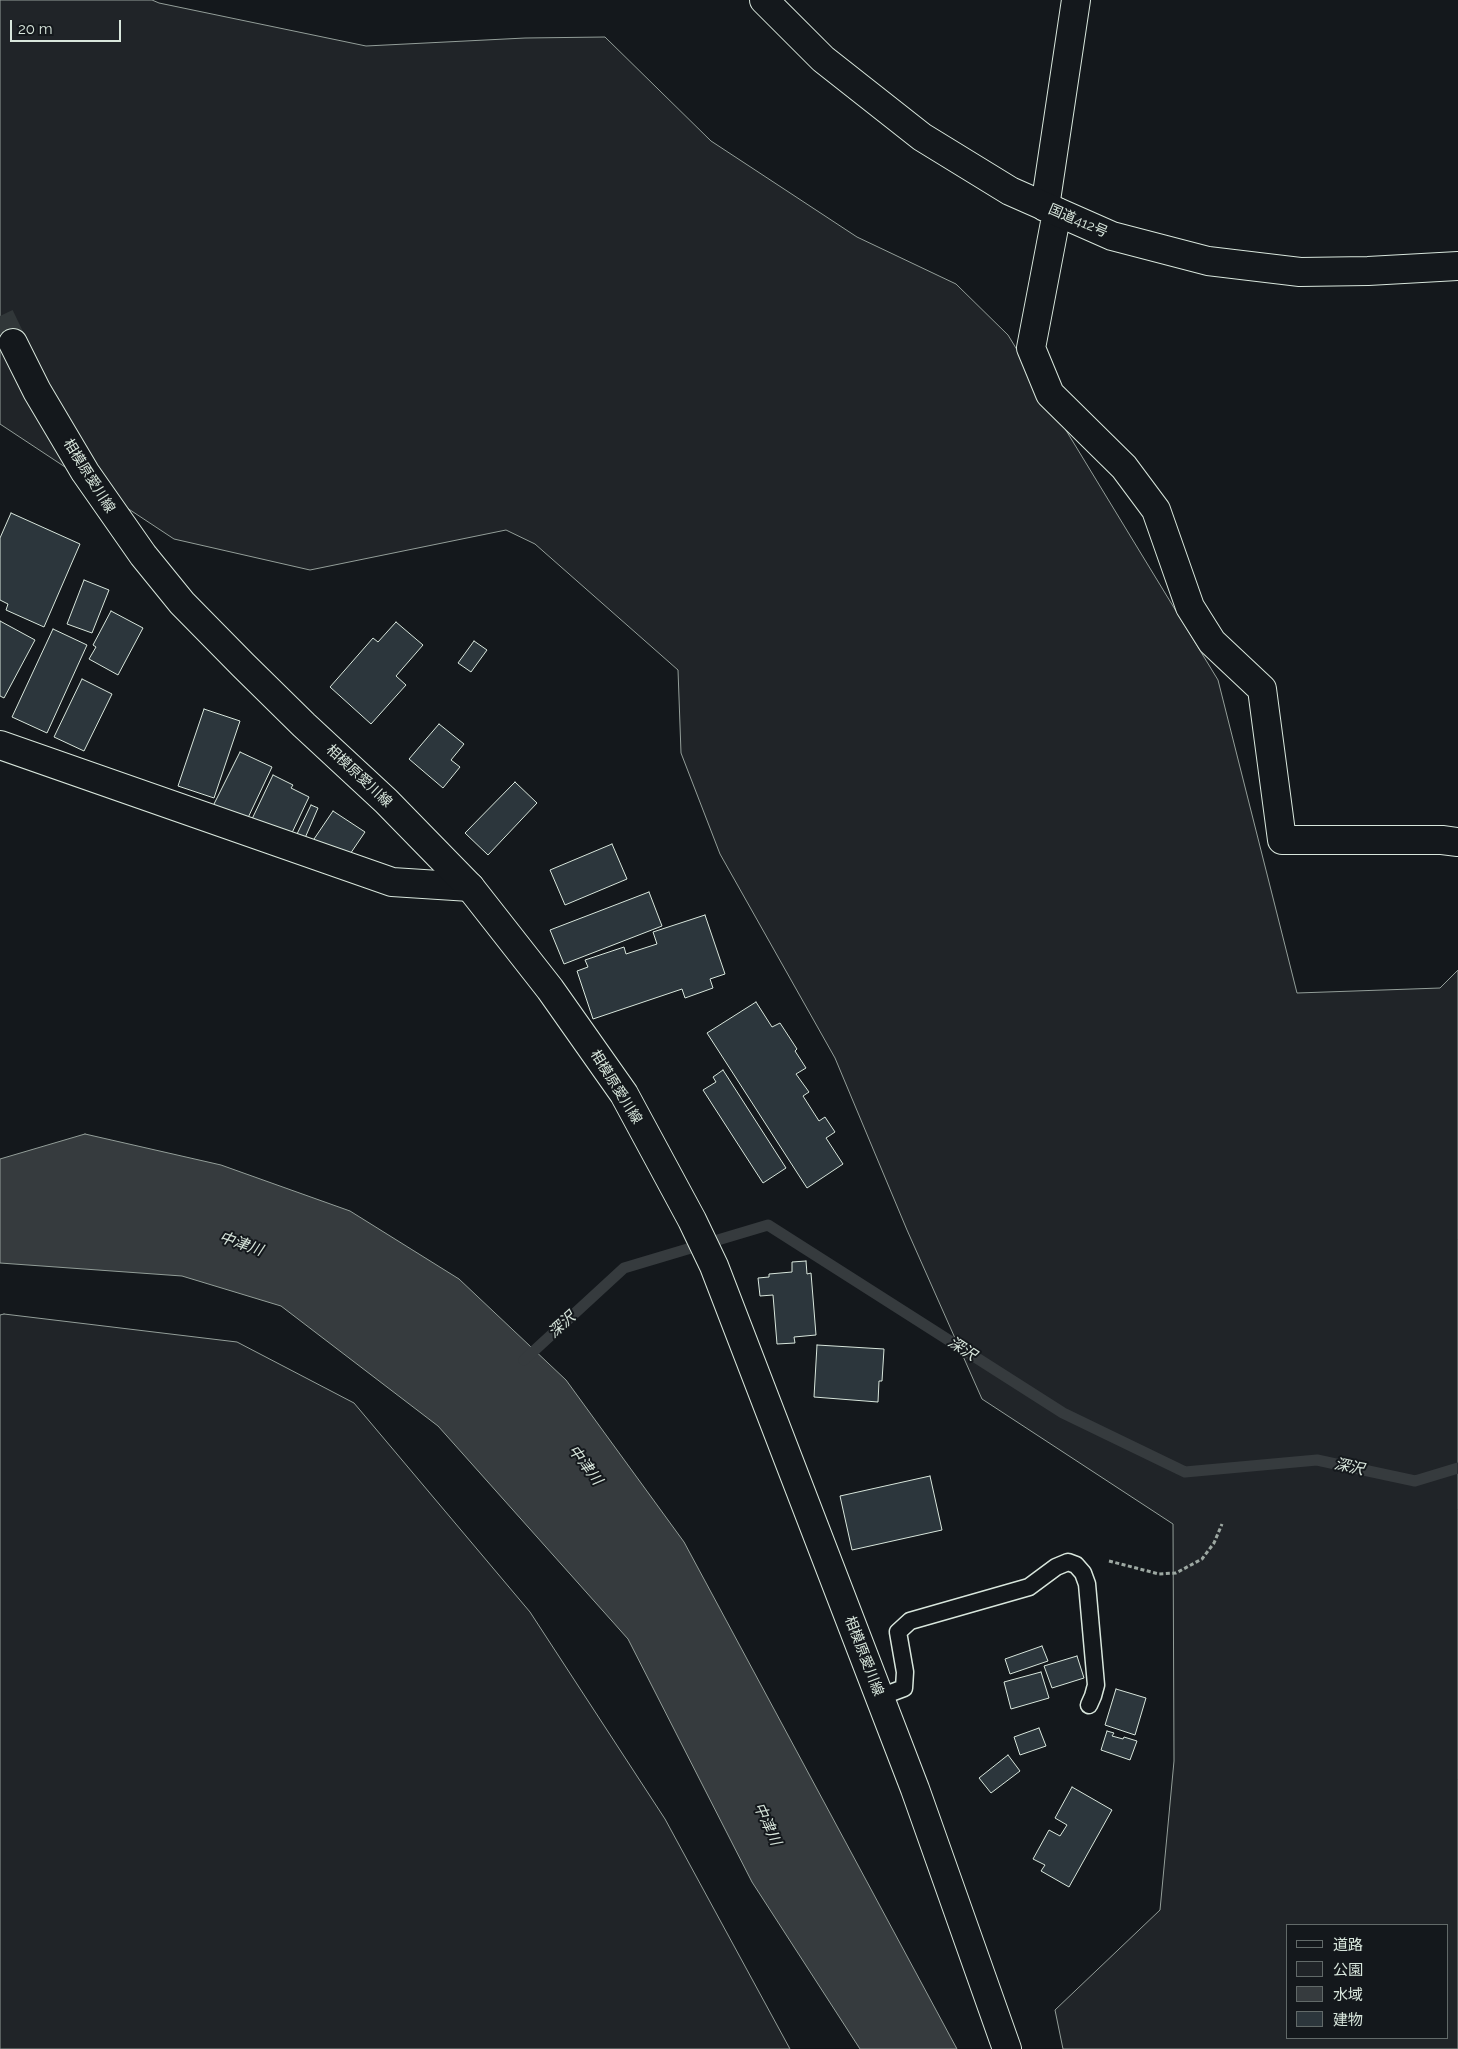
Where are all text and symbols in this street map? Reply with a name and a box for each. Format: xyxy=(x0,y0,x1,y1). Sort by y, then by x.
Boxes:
scale bar xyxy=(12,10,124,42)
text: 20 m xyxy=(18,20,53,38)
street label: 国道412号 xyxy=(1046,201,1110,241)
street label: 相模原愛川線 xyxy=(60,436,118,516)
street label: 相模原愛川線 xyxy=(323,741,395,811)
street label: 相模原愛川線 xyxy=(587,1047,645,1127)
water label: 中津川 xyxy=(217,1228,265,1260)
water label: 深沢 xyxy=(545,1308,579,1342)
water label: 深沢 xyxy=(945,1333,979,1365)
water label: 中津川 xyxy=(564,1442,606,1488)
water label: 深沢 xyxy=(1332,1455,1366,1479)
street label: 相模原愛川線 xyxy=(841,1614,887,1698)
water label: 中津川 xyxy=(749,1800,785,1848)
legend xyxy=(1286,1924,1448,2039)
text: 道路 xyxy=(1333,1936,1363,1954)
text: 公園 xyxy=(1333,1961,1363,1979)
text: 水域 xyxy=(1333,1986,1363,2004)
text: 建物 xyxy=(1333,2011,1363,2029)

